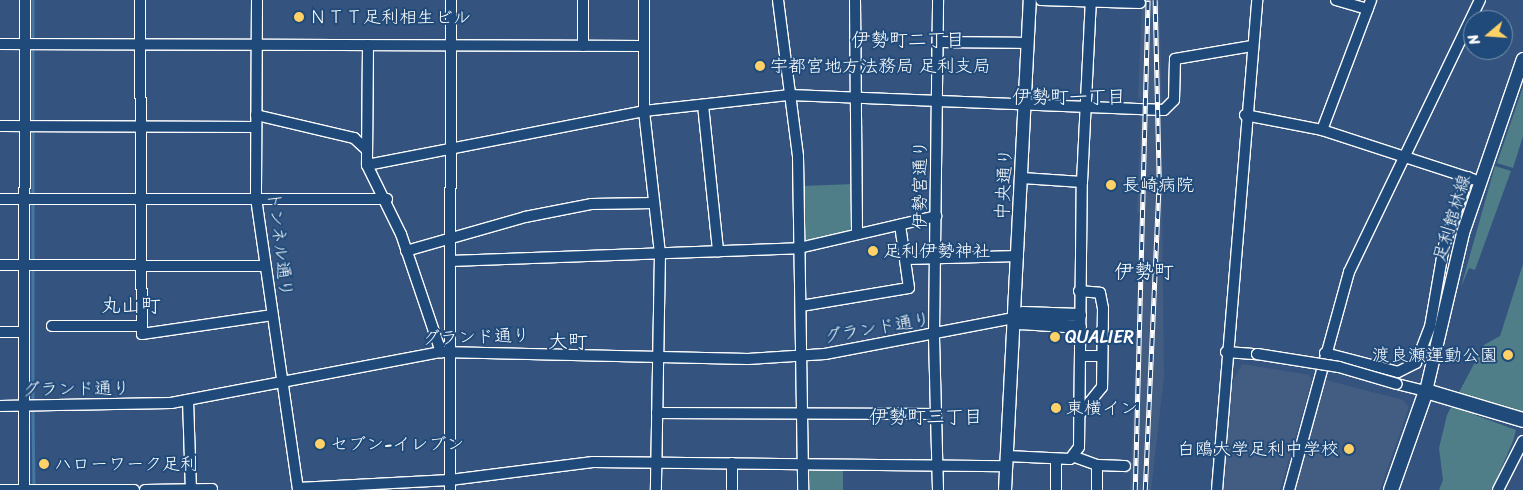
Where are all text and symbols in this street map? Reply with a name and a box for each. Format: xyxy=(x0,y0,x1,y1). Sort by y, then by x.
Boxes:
place label: ＮＴＴ足利相生ビル xyxy=(309,6,471,28)
north arrow xyxy=(1463,10,1513,60)
marker: ＮＴＴ足利相生ビル xyxy=(293,11,305,23)
district label: 伊勢町二丁目 xyxy=(851,29,965,51)
text: N xyxy=(1461,31,1488,48)
place label: 宇都宮地方法務局 足利支局 xyxy=(770,55,991,77)
marker: 宇都宮地方法務局 足利支局 xyxy=(754,60,766,72)
district label: 伊勢町一丁目 xyxy=(1012,86,1126,108)
street label: 伊勢宮通り xyxy=(909,140,931,230)
street label: 中央通り xyxy=(991,147,1017,221)
street label: 足利館林線 xyxy=(1429,172,1475,264)
place label: 長崎病院 xyxy=(1122,174,1194,196)
marker: 長崎病院 xyxy=(1104,178,1118,192)
street label: トンネル通り xyxy=(263,189,297,299)
place label: 足利伊勢神社 xyxy=(883,240,991,262)
marker: 足利伊勢神社 xyxy=(867,245,879,257)
district label: 伊勢町 xyxy=(1114,259,1174,283)
district label: 丸山町 xyxy=(101,293,161,317)
street label: グランド通り xyxy=(822,308,932,348)
street label: グランド通り xyxy=(422,324,530,350)
place label: QUALIER xyxy=(1065,326,1134,348)
district label: 大町 xyxy=(548,329,588,353)
marker: QUALIER xyxy=(1049,331,1061,343)
place label: 渡良瀬運動公園 xyxy=(1372,344,1498,366)
marker: 渡良瀬運動公園 xyxy=(1502,349,1514,361)
street label: グランド通り xyxy=(22,377,130,401)
place label: 東横イン xyxy=(1066,397,1138,419)
marker: 東横イン xyxy=(1050,402,1062,414)
district label: 伊勢町三丁目 xyxy=(869,406,983,428)
place label: セブン-イレブン xyxy=(330,433,464,455)
marker: セブン-イレブン xyxy=(314,438,326,450)
place label: 白鴎大学足利中学校 xyxy=(1177,438,1339,460)
marker: 白鴎大学足利中学校 xyxy=(1343,443,1355,455)
place label: ハローワーク足利 xyxy=(54,453,198,475)
marker: ハローワーク足利 xyxy=(38,458,50,470)

